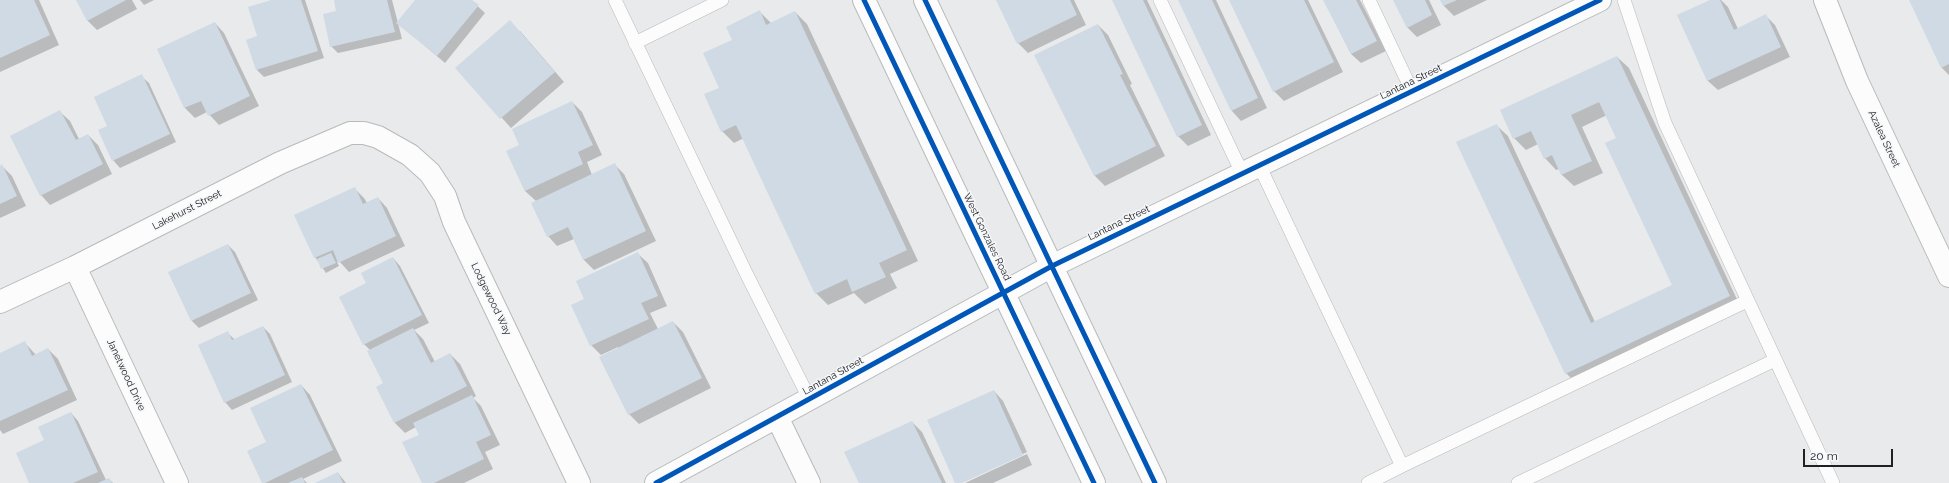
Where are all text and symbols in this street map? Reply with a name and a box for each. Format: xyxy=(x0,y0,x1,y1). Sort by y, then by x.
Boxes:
street label: Lantana Street xyxy=(1378,62,1444,102)
street label: Azalea Street xyxy=(1866,109,1902,169)
street label: Lakehurst Street xyxy=(150,187,224,233)
street label: West Gonzales Road xyxy=(961,191,1013,283)
street label: Lantana Street xyxy=(1086,203,1152,243)
street label: Lodgewood Way xyxy=(468,261,514,337)
street label: Janetwood Drive xyxy=(104,337,148,413)
street label: Lantana Street xyxy=(801,354,865,398)
scale bar xyxy=(1805,441,1895,467)
text: 20 m xyxy=(1810,449,1838,463)

